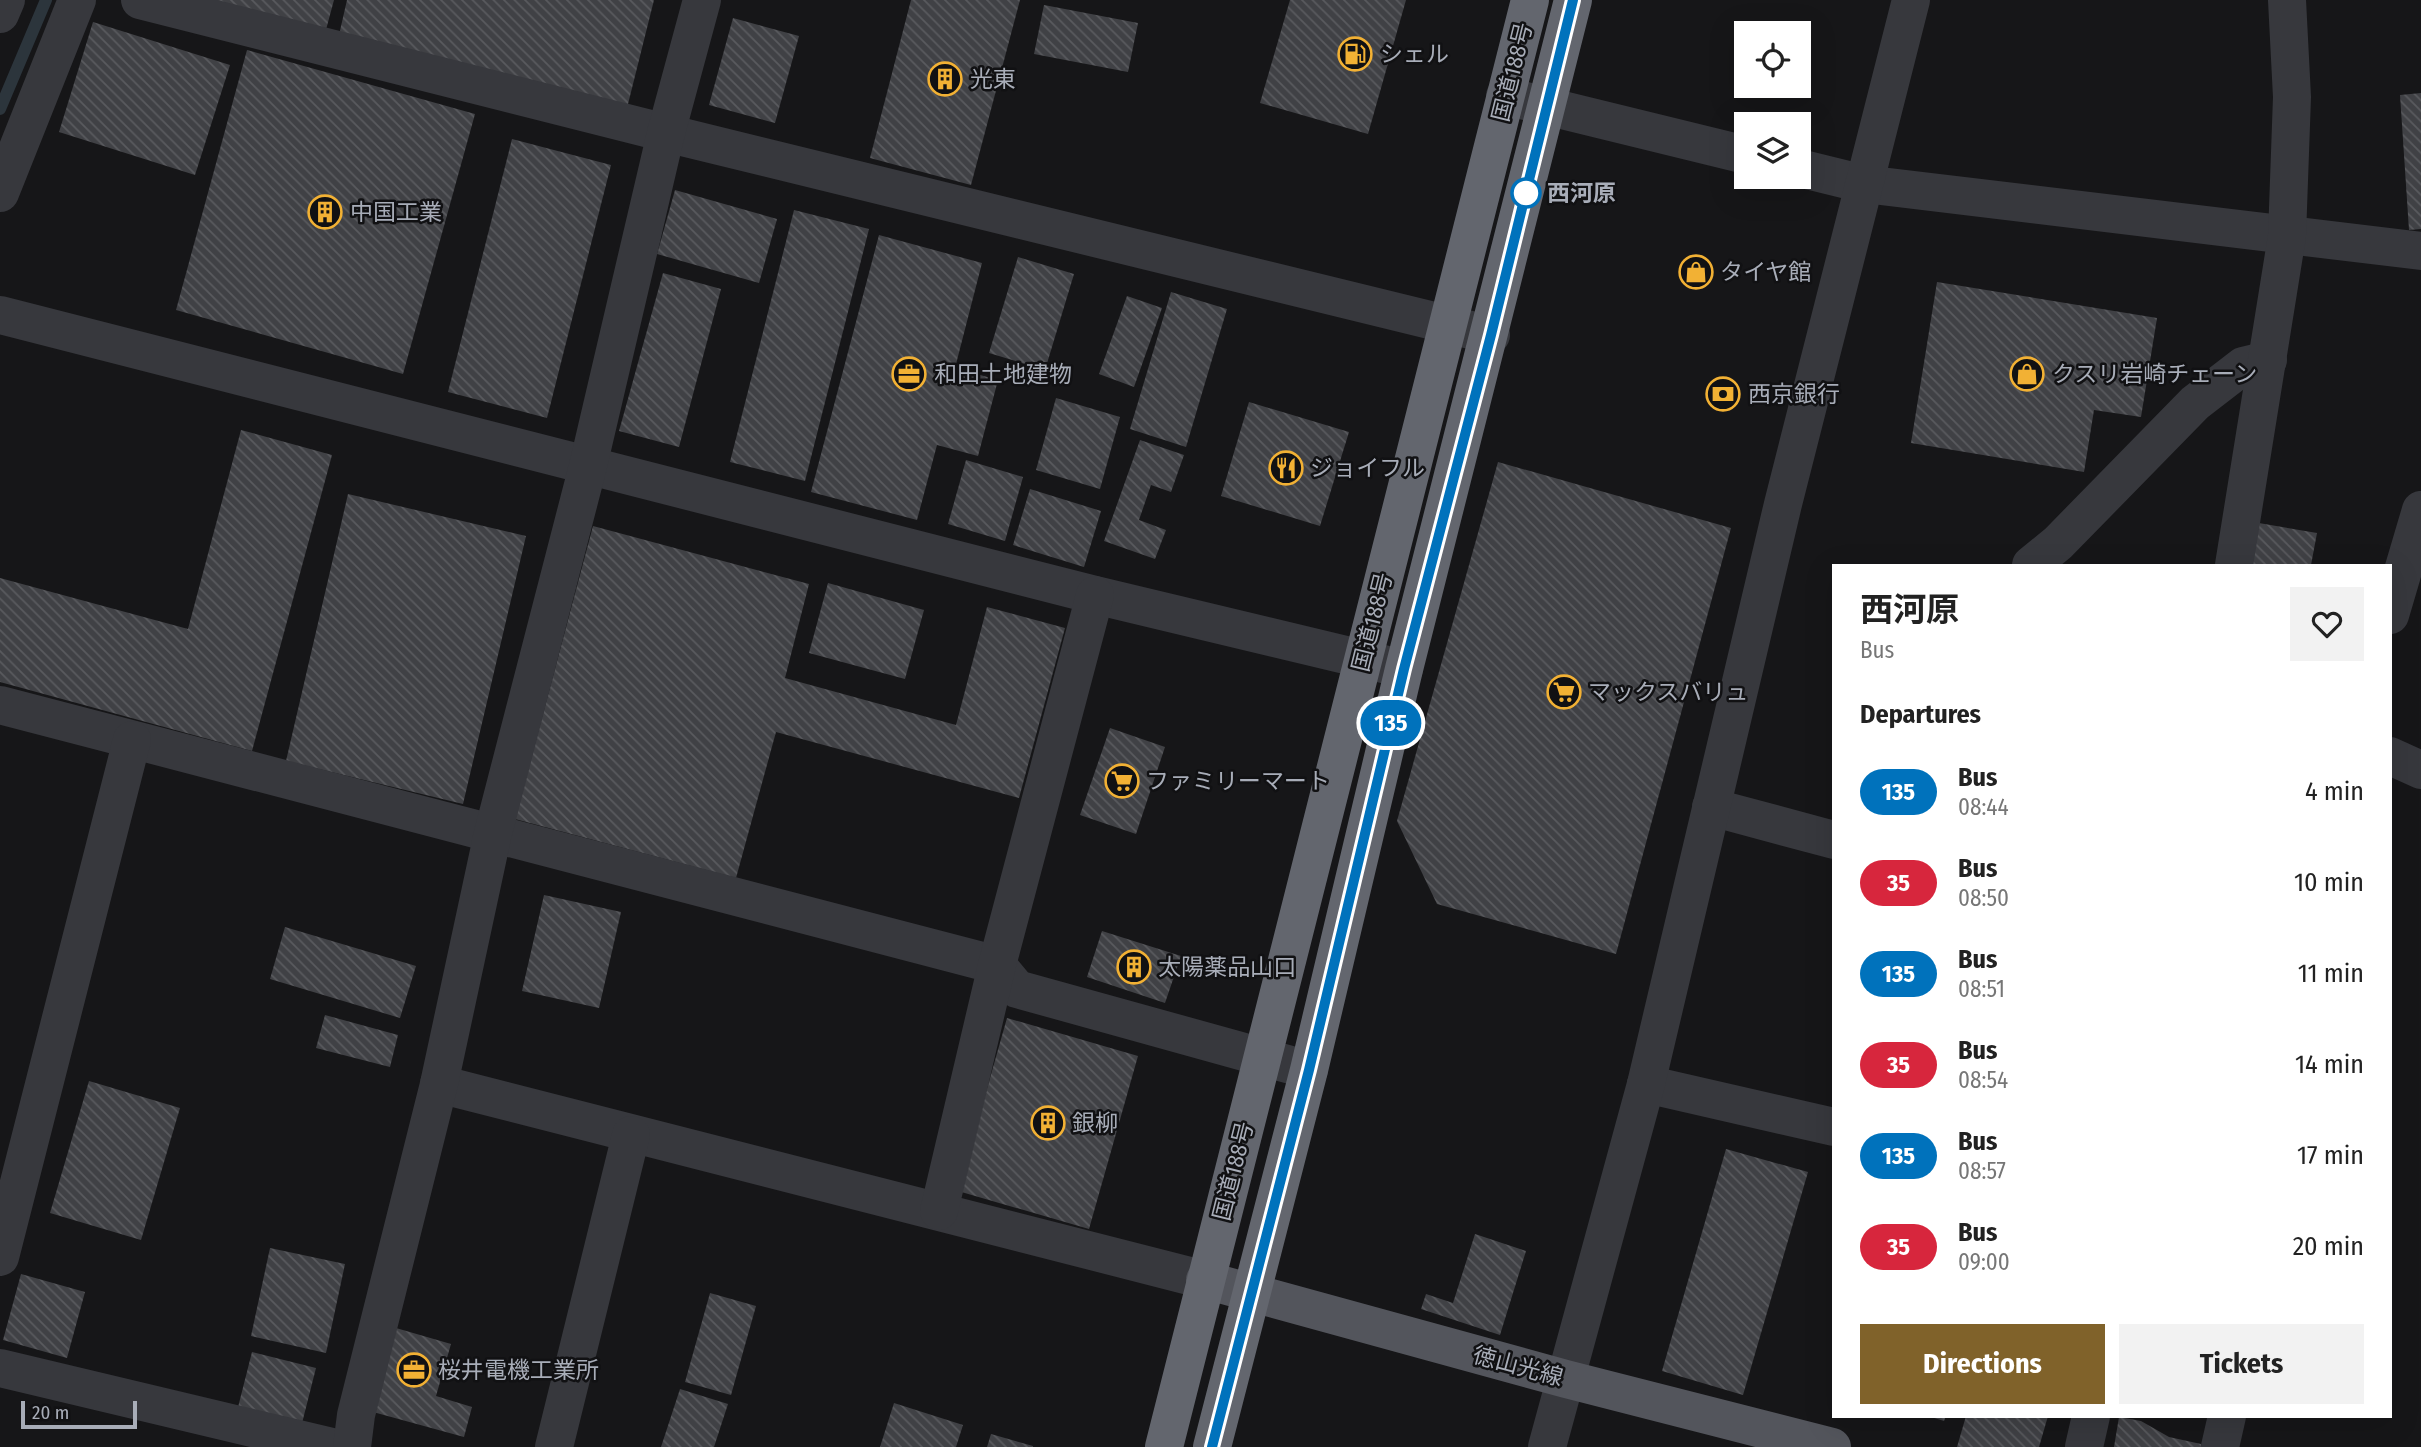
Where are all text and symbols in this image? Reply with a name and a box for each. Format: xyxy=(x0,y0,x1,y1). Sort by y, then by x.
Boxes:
street label: 国道188号 xyxy=(1486,20,1538,124)
map controls xyxy=(1734,21,1811,189)
button: locate xyxy=(1734,21,1811,98)
fuel station icon: シェル xyxy=(1336,35,1374,73)
place label: シェル xyxy=(1380,40,1449,68)
building icon: 光東 xyxy=(926,60,964,98)
place label: 光東 xyxy=(970,65,1016,93)
button: layers xyxy=(1734,112,1811,189)
marker: 西河原 xyxy=(1511,178,1541,208)
place label: 西河原 xyxy=(1547,179,1616,207)
building icon: 中国工業 xyxy=(306,193,344,231)
place label: 中国工業 xyxy=(350,198,442,226)
shop icon: タイヤ館 xyxy=(1677,253,1715,291)
place label: タイヤ館 xyxy=(1720,258,1811,286)
office icon: 和田土地建物 xyxy=(890,355,928,393)
shop icon: クスリ岩崎チェーン xyxy=(2008,355,2046,393)
place label: 和田土地建物 xyxy=(934,360,1072,388)
place label: クスリ岩崎チェーン xyxy=(2052,360,2257,388)
bank icon: 西京銀行 xyxy=(1704,375,1742,413)
place label: 西京銀行 xyxy=(1748,380,1840,408)
restaurant icon: ジョイフル xyxy=(1267,449,1305,487)
place label: ジョイフル xyxy=(1310,454,1425,482)
street label: 国道188号 xyxy=(1346,570,1398,674)
button: heart xyxy=(2290,587,2364,661)
text: 西河原 xyxy=(1860,590,1959,630)
text: Bus xyxy=(1860,636,1894,664)
supermarket icon: マックスバリュ xyxy=(1545,673,1583,711)
place label: マックスバリュ xyxy=(1588,678,1748,706)
text: Departures xyxy=(1860,699,1981,730)
line badge: 135 xyxy=(1351,700,1431,746)
text: 135 xyxy=(1374,709,1408,737)
supermarket icon: ファミリーマート xyxy=(1103,762,1141,800)
text: Bus xyxy=(1958,762,1997,793)
place label: ファミリーマート xyxy=(1146,767,1330,795)
text: 4 min xyxy=(2305,776,2364,807)
text: 135 xyxy=(1882,778,1915,806)
text: 08:44 xyxy=(1958,793,2009,821)
text: Bus xyxy=(1958,853,1997,884)
text: 10 min xyxy=(2294,867,2364,898)
text: 35 xyxy=(1887,869,1910,897)
text: 08:50 xyxy=(1958,884,2009,912)
text: Bus xyxy=(1958,944,1997,975)
building icon: 太陽薬品山口 xyxy=(1115,948,1153,986)
place label: 太陽薬品山口 xyxy=(1158,953,1296,981)
text: 11 min xyxy=(2298,958,2364,989)
text: 135 xyxy=(1882,960,1915,988)
text: 08:51 xyxy=(1958,975,2005,1003)
text: Bus xyxy=(1958,1035,1997,1066)
text: 14 min xyxy=(2295,1049,2364,1080)
text: 35 xyxy=(1887,1051,1910,1079)
text: 08:54 xyxy=(1958,1066,2008,1094)
building icon: 銀柳 xyxy=(1029,1104,1067,1142)
place label: 銀柳 xyxy=(1072,1109,1118,1137)
street label: 国道188号 xyxy=(1207,1119,1259,1223)
text: Bus xyxy=(1958,1126,1997,1157)
text: 17 min xyxy=(2297,1140,2364,1171)
text: 135 xyxy=(1882,1142,1915,1170)
text: 08:57 xyxy=(1958,1157,2006,1185)
text: Bus xyxy=(1958,1217,1997,1248)
text: 20 min xyxy=(2293,1231,2364,1262)
text: 35 xyxy=(1887,1233,1910,1261)
text: 09:00 xyxy=(1958,1248,2010,1276)
button: Directions xyxy=(1860,1324,2105,1404)
button: Tickets xyxy=(2119,1324,2364,1404)
street label: 徳山光線 xyxy=(1470,1341,1566,1391)
office icon: 桜井電機工業所 xyxy=(395,1351,433,1389)
place label: 桜井電機工業所 xyxy=(438,1356,599,1384)
scale bar xyxy=(21,1398,136,1430)
text: 20 m xyxy=(32,1401,69,1424)

